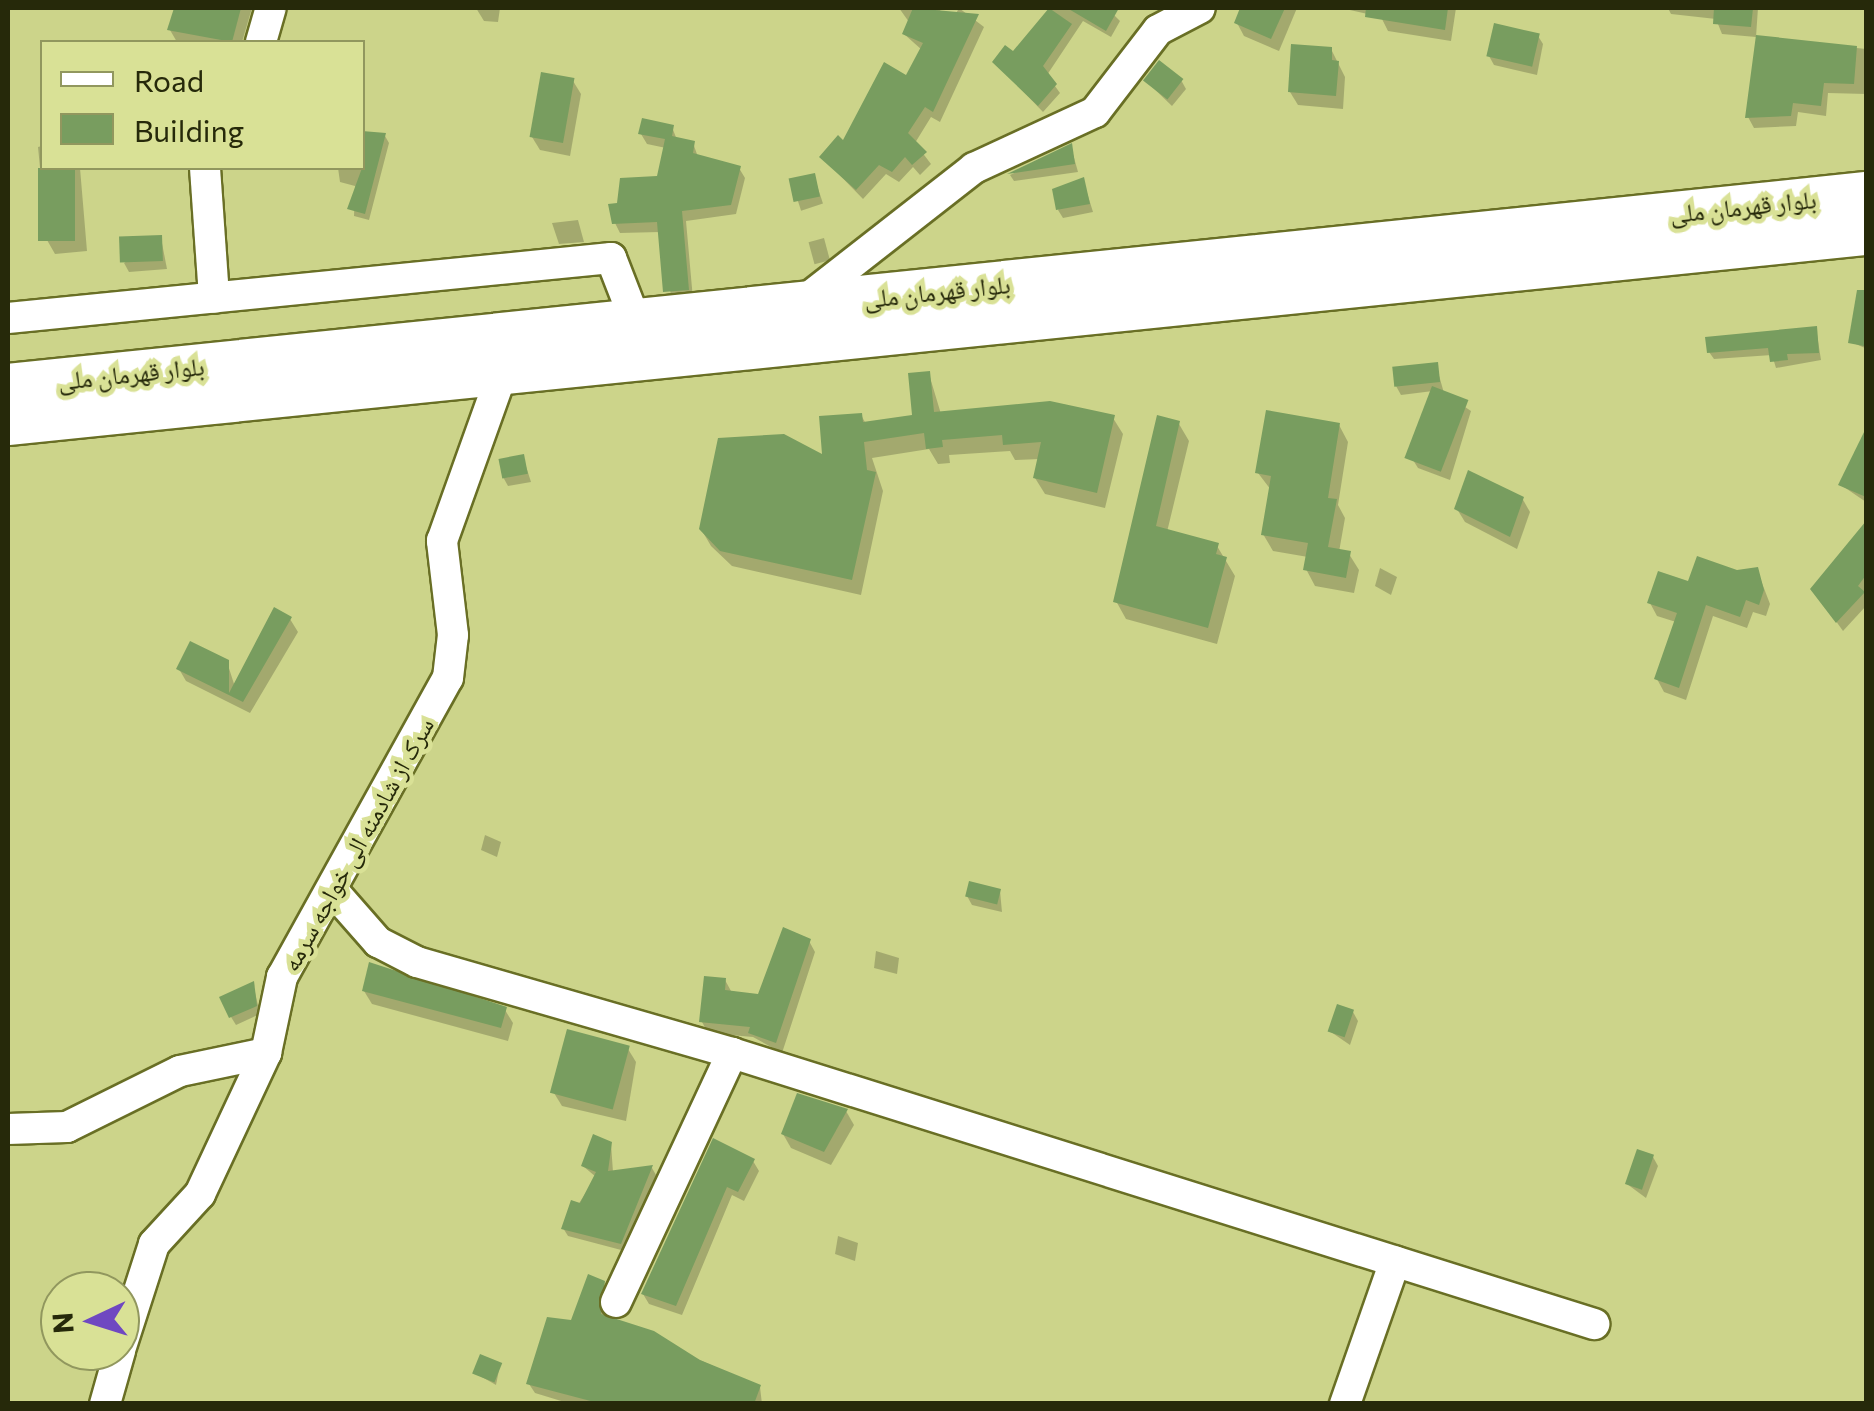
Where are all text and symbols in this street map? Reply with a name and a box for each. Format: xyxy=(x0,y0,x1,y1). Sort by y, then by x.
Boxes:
legend xyxy=(40,40,365,170)
text: Road xyxy=(134,61,204,98)
text: Building xyxy=(134,111,244,148)
street label: بلوار قهرمان ملی xyxy=(1668,183,1818,229)
street label: بلوار قهرمان ملی xyxy=(862,268,1012,314)
street label: بلوار قهرمان ملی xyxy=(56,350,206,396)
street label: سرک از شادمنه الی خواجه سرمه xyxy=(275,712,439,976)
north arrow xyxy=(40,1271,140,1371)
text: N xyxy=(44,1311,80,1335)

